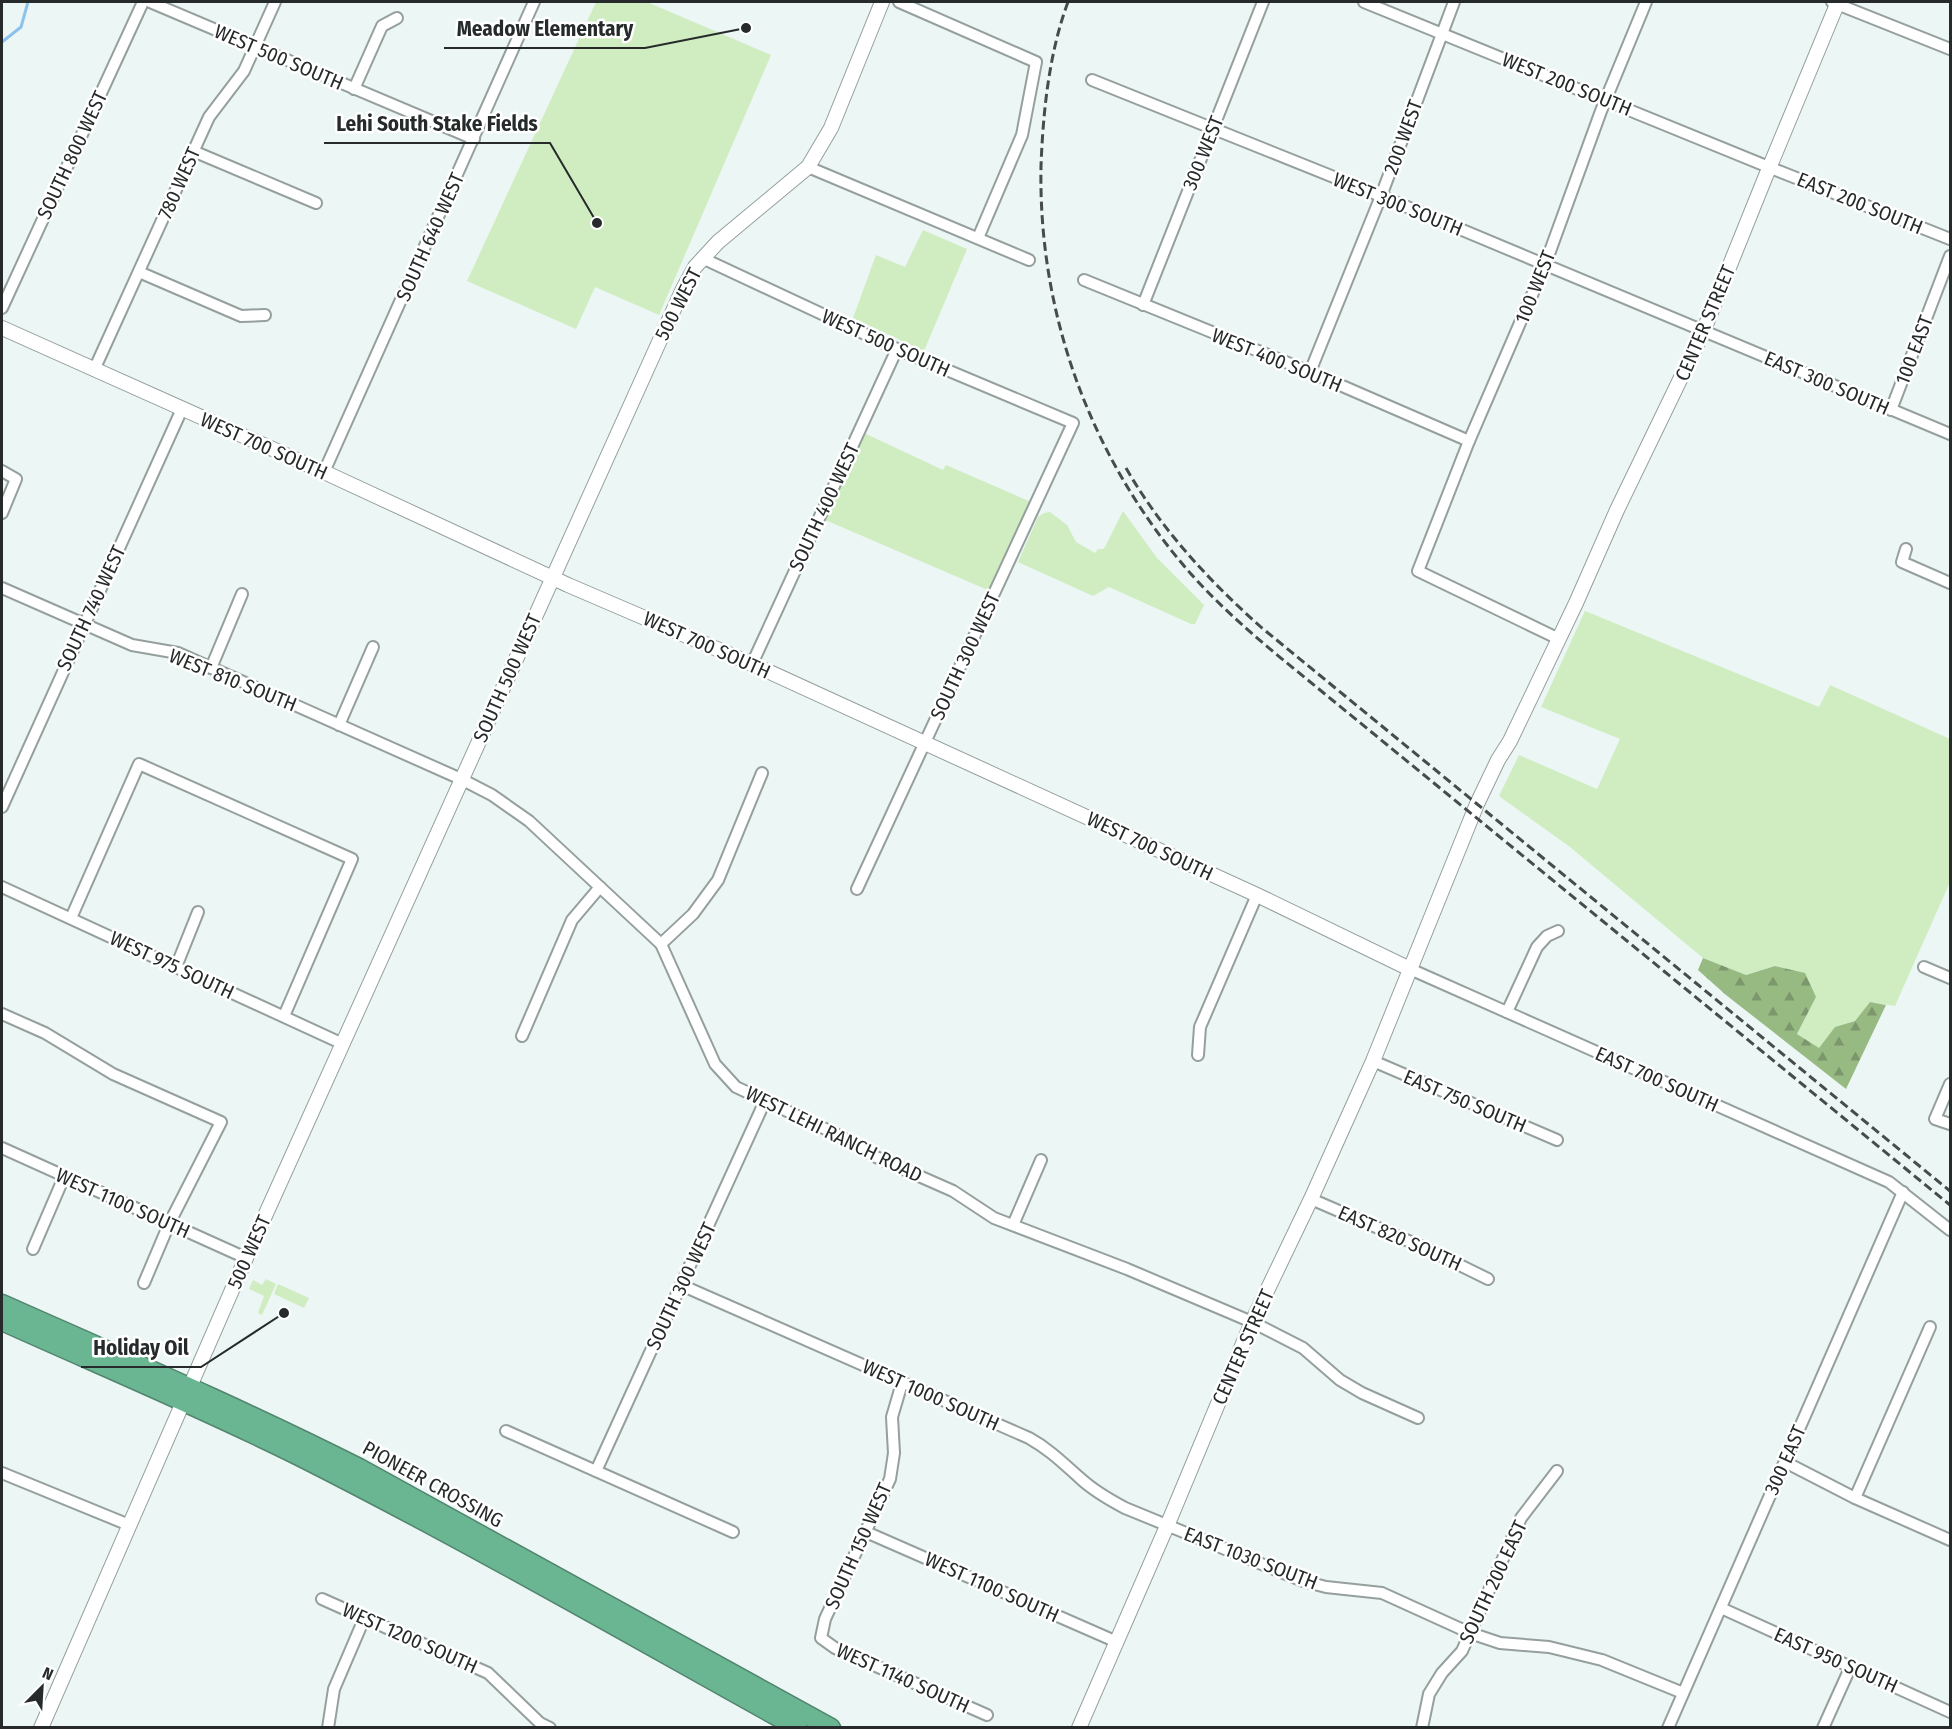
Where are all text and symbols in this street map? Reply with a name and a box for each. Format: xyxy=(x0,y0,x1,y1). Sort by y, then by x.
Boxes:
callout: Meadow Elementary xyxy=(444,9,645,48)
text: Meadow Elementary xyxy=(457,16,634,42)
street label: WEST 500 SOUTH xyxy=(211,19,347,95)
street label: WEST 200 SOUTH xyxy=(1499,47,1635,121)
street label: SOUTH 800 WEST xyxy=(32,86,113,223)
street label: 200 WEST xyxy=(1379,96,1428,177)
callout: Lehi South Stake Fields xyxy=(324,104,550,143)
text: Lehi South Stake Fields xyxy=(336,111,538,137)
street label: 300 WEST xyxy=(1177,112,1229,193)
street label: 780 WEST xyxy=(153,143,206,222)
street label: WEST 300 SOUTH xyxy=(1330,167,1466,241)
street label: EAST 200 SOUTH xyxy=(1794,167,1926,239)
street label: SOUTH 640 WEST xyxy=(391,168,469,305)
street label: 100 WEST xyxy=(1510,246,1561,327)
street label: CENTER STREET xyxy=(1670,261,1740,385)
street label: 500 WEST xyxy=(650,263,707,344)
street label: WEST 500 SOUTH xyxy=(818,304,954,382)
street label: 100 EAST xyxy=(1890,311,1938,388)
street label: WEST 400 SOUTH xyxy=(1208,323,1346,397)
street label: EAST 300 SOUTH xyxy=(1761,346,1893,420)
street label: WEST 700 SOUTH xyxy=(197,407,331,485)
street label: SOUTH 400 WEST xyxy=(784,439,864,575)
street label: SOUTH 740 WEST xyxy=(51,541,131,674)
street label: SOUTH 300 WEST xyxy=(925,588,1005,724)
street label: WEST 700 SOUTH xyxy=(640,606,774,684)
street label: SOUTH 500 WEST xyxy=(468,609,546,746)
street label: WEST 810 SOUTH xyxy=(166,643,300,717)
street label: WEST 700 SOUTH xyxy=(1083,806,1217,886)
street label: WEST 975 SOUTH xyxy=(106,926,238,1004)
street label: EAST 700 SOUTH xyxy=(1592,1041,1722,1117)
street label: EAST 750 SOUTH xyxy=(1400,1064,1530,1138)
street label: WEST LEHI RANCH ROAD xyxy=(742,1081,926,1187)
street label: WEST 1100 SOUTH xyxy=(52,1163,194,1243)
street label: EAST 820 SOUTH xyxy=(1334,1200,1466,1276)
street label: 500 WEST xyxy=(222,1211,276,1292)
street label: SOUTH 300 WEST xyxy=(641,1218,721,1354)
street label: CENTER STREET xyxy=(1207,1285,1279,1408)
callout: Holiday Oil xyxy=(81,1328,201,1367)
text: Holiday Oil xyxy=(93,1335,189,1361)
street label: WEST 1000 SOUTH xyxy=(859,1354,1003,1436)
street label: 300 EAST xyxy=(1759,1421,1811,1498)
street label: PIONEER CROSSING xyxy=(359,1436,507,1532)
street label: SOUTH 150 WEST xyxy=(820,1479,897,1613)
street label: SOUTH 200 EAST xyxy=(1454,1516,1532,1647)
street label: EAST 1030 SOUTH xyxy=(1181,1522,1321,1594)
street label: WEST 1100 SOUTH xyxy=(921,1547,1063,1627)
street label: WEST 1200 SOUTH xyxy=(339,1597,481,1679)
street label: EAST 950 SOUTH xyxy=(1770,1622,1902,1698)
street label: WEST 1140 SOUTH xyxy=(833,1638,973,1718)
north arrow xyxy=(12,1657,72,1717)
text: N xyxy=(40,1663,56,1684)

